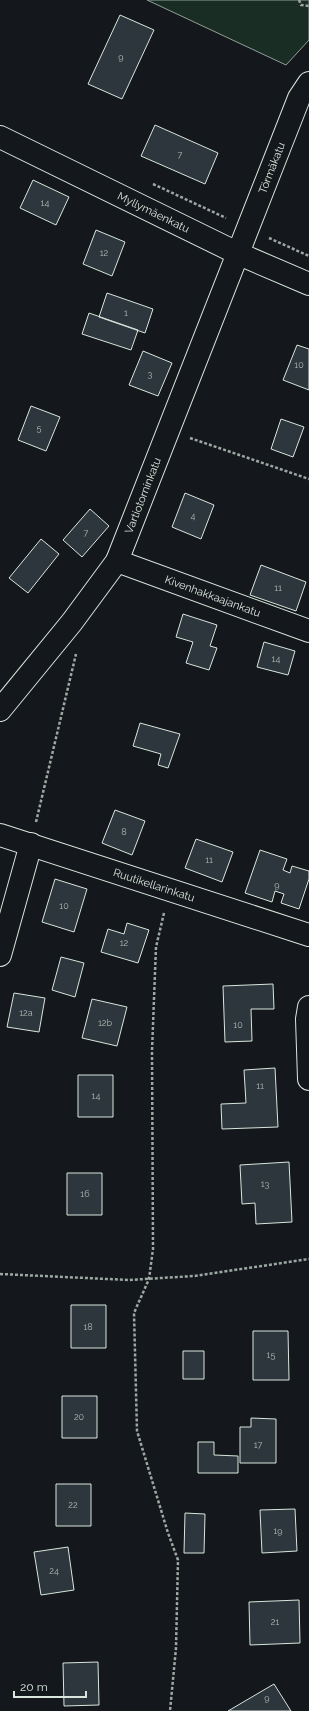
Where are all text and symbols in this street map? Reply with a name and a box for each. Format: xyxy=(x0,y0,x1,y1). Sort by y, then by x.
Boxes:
house number: 9 xyxy=(118,52,124,62)
street label: Törmäkatu xyxy=(256,140,288,195)
house number: 7 xyxy=(178,150,183,160)
street label: Myllymäenkatu xyxy=(115,190,191,236)
house number: 14 xyxy=(41,198,49,208)
house number: 12 xyxy=(100,248,109,258)
house number: 1 xyxy=(124,308,128,318)
house number: 10 xyxy=(294,360,304,370)
house number: 3 xyxy=(148,369,153,379)
house number: 5 xyxy=(37,423,42,433)
street label: Vartiotorninkatu xyxy=(122,456,164,535)
house number: 4 xyxy=(191,511,196,521)
house number: 7 xyxy=(84,528,89,538)
street label: Kivenhakkaajankatu xyxy=(163,573,262,620)
house number: 11 xyxy=(274,583,282,593)
house number: 14 xyxy=(272,654,280,664)
house number: 8 xyxy=(121,827,127,837)
house number: 11 xyxy=(205,855,213,865)
street label: Ruutikellarinkatu xyxy=(112,866,196,905)
house number: 9 xyxy=(274,880,280,890)
house number: 10 xyxy=(59,901,69,911)
house number: 12 xyxy=(120,938,129,948)
house number: 12a xyxy=(19,1008,33,1018)
house number: 12b xyxy=(98,1018,112,1028)
house number: 10 xyxy=(233,1020,243,1030)
house number: 11 xyxy=(256,1081,264,1091)
house number: 14 xyxy=(92,1091,100,1101)
house number: 13 xyxy=(261,1179,270,1189)
house number: 16 xyxy=(80,1189,90,1199)
house number: 18 xyxy=(83,1322,93,1332)
house number: 15 xyxy=(267,1350,275,1360)
house number: 20 xyxy=(74,1412,85,1422)
house number: 17 xyxy=(254,1440,262,1450)
house number: 22 xyxy=(68,1500,78,1510)
house number: 19 xyxy=(273,1526,283,1536)
house number: 24 xyxy=(49,1566,59,1576)
house number: 21 xyxy=(271,1617,279,1627)
scale bar xyxy=(14,1673,86,1699)
text: 20 m xyxy=(20,1680,48,1694)
house number: 9 xyxy=(264,1693,270,1703)

